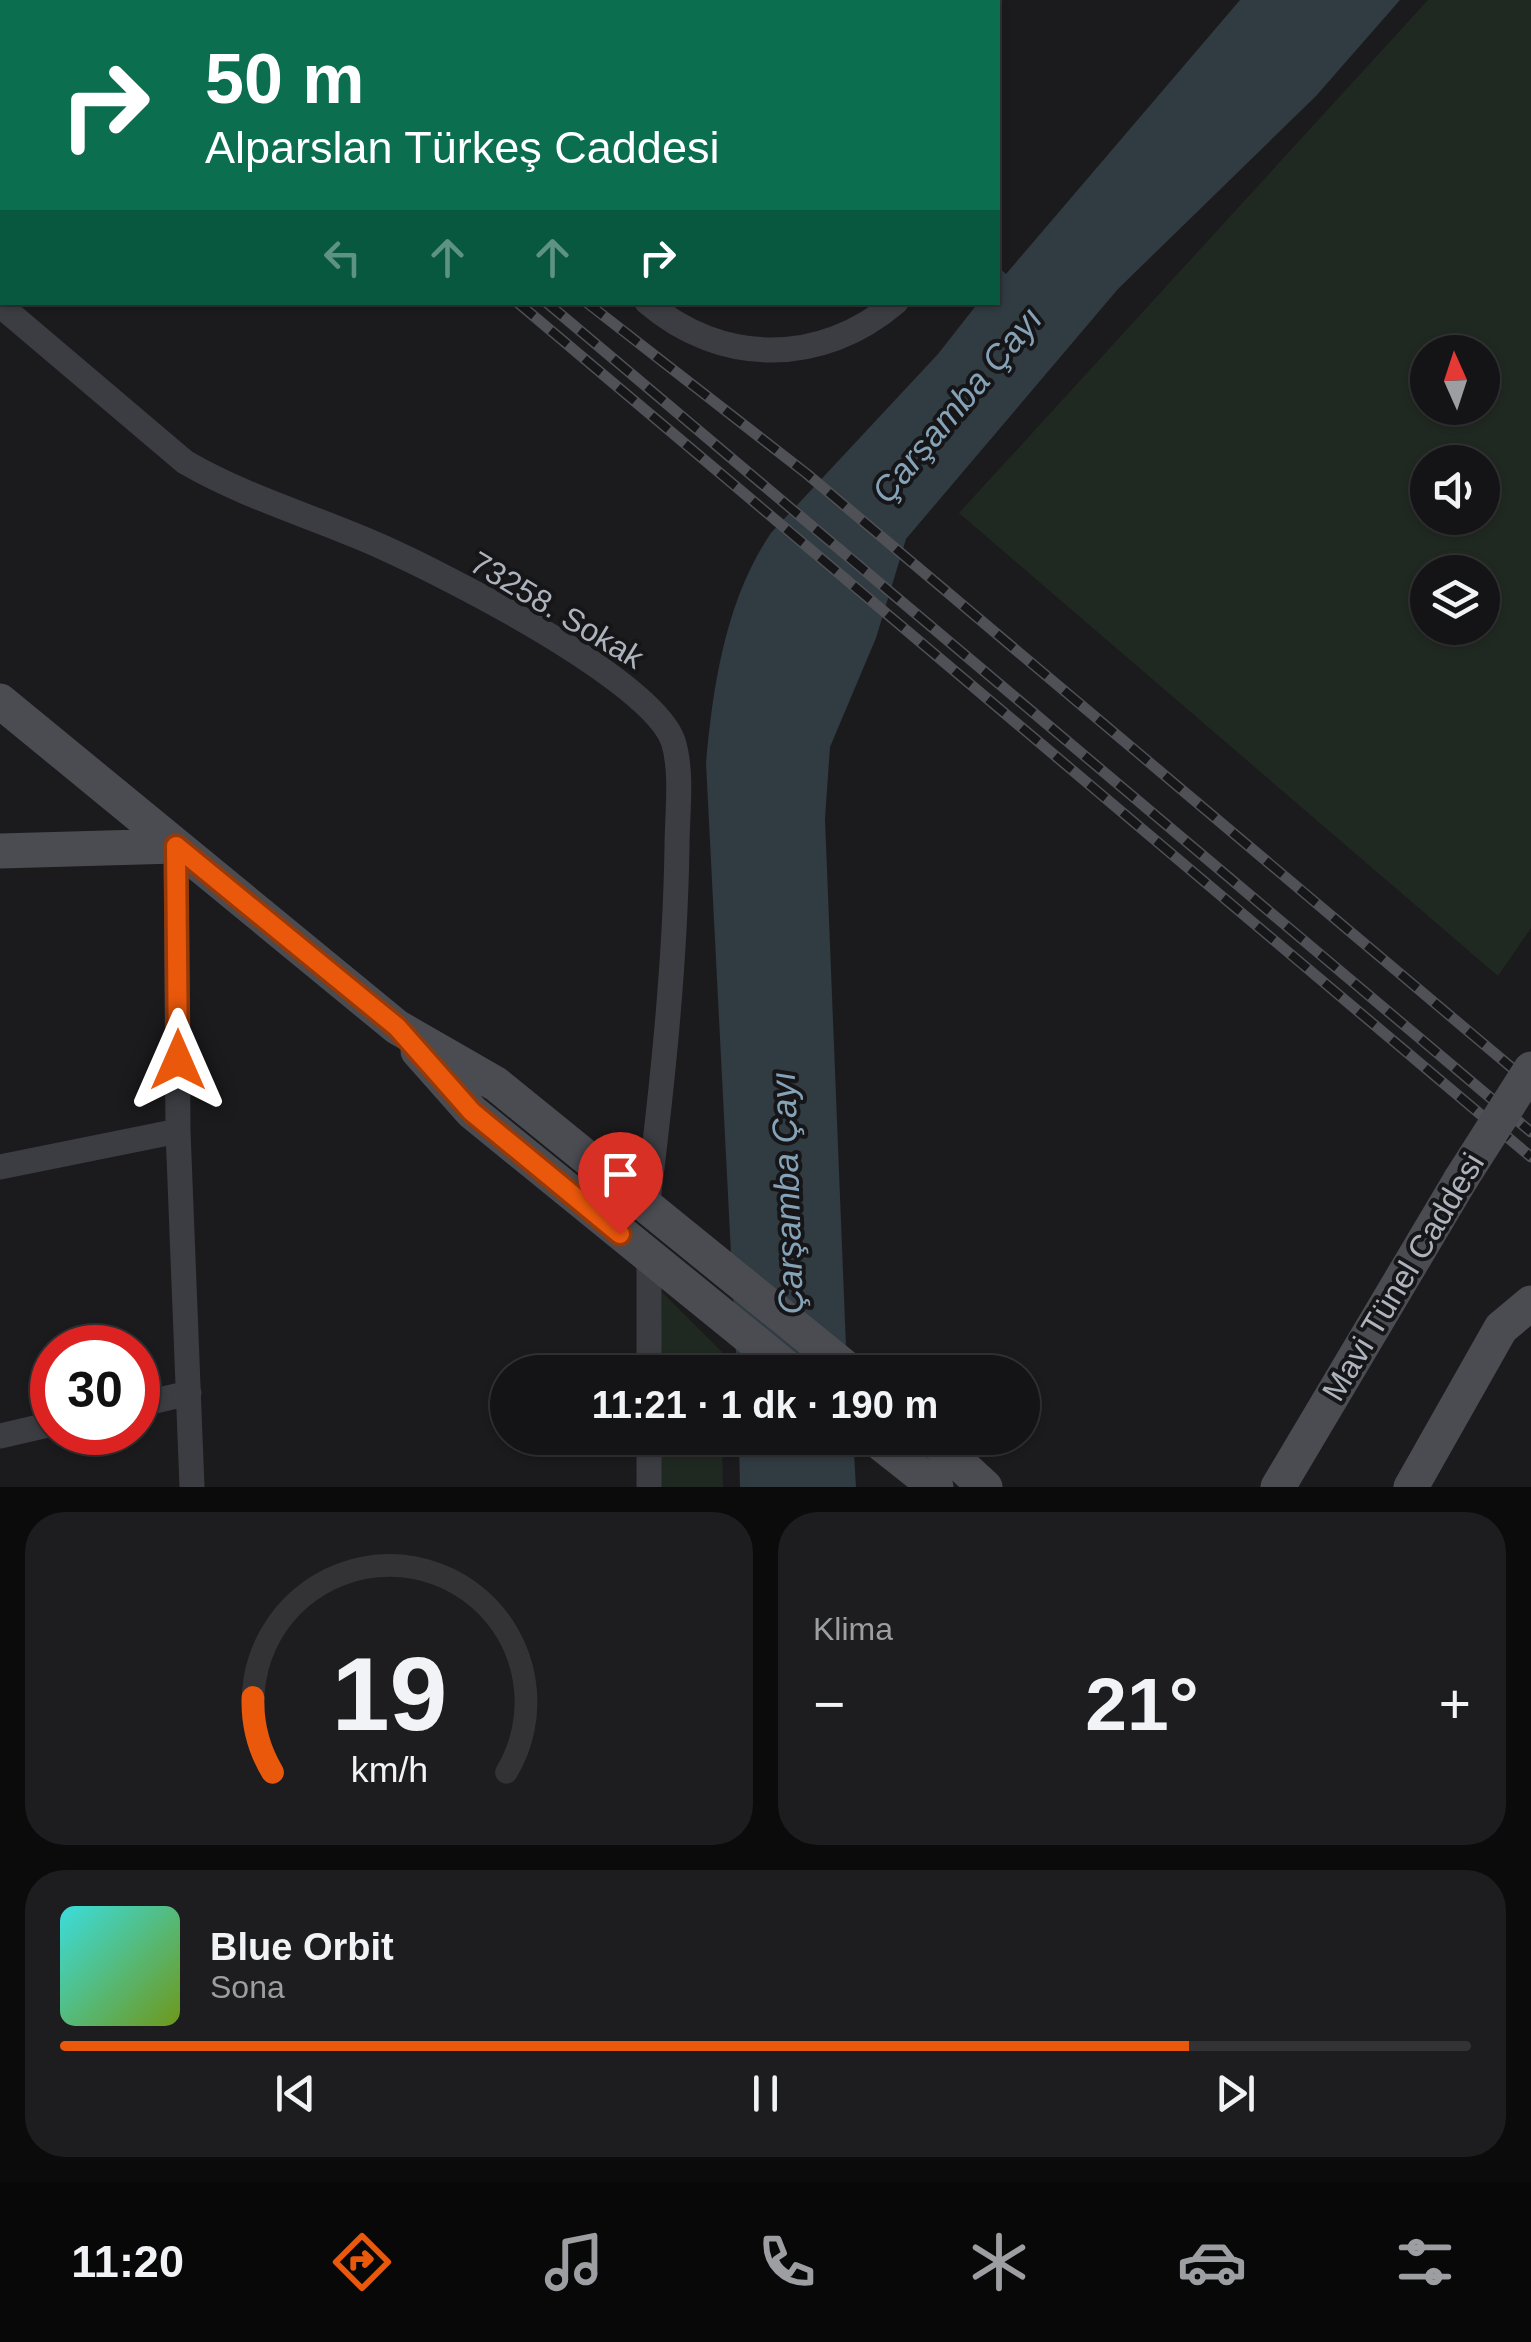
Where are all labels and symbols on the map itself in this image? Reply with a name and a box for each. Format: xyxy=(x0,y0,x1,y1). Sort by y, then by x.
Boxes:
water label: Çarşamba Çayı xyxy=(864,299,1050,510)
north arrow xyxy=(1410,335,1500,425)
street label: 73258. Sokak xyxy=(464,544,651,676)
position arrow xyxy=(126,1008,230,1112)
water label: Çarşamba Çayı xyxy=(763,1071,810,1315)
pin xyxy=(578,1132,663,1235)
street label: Mavi Tünel Caddesi xyxy=(1315,1147,1491,1407)
speed limit sign: 30 xyxy=(30,1325,160,1455)

